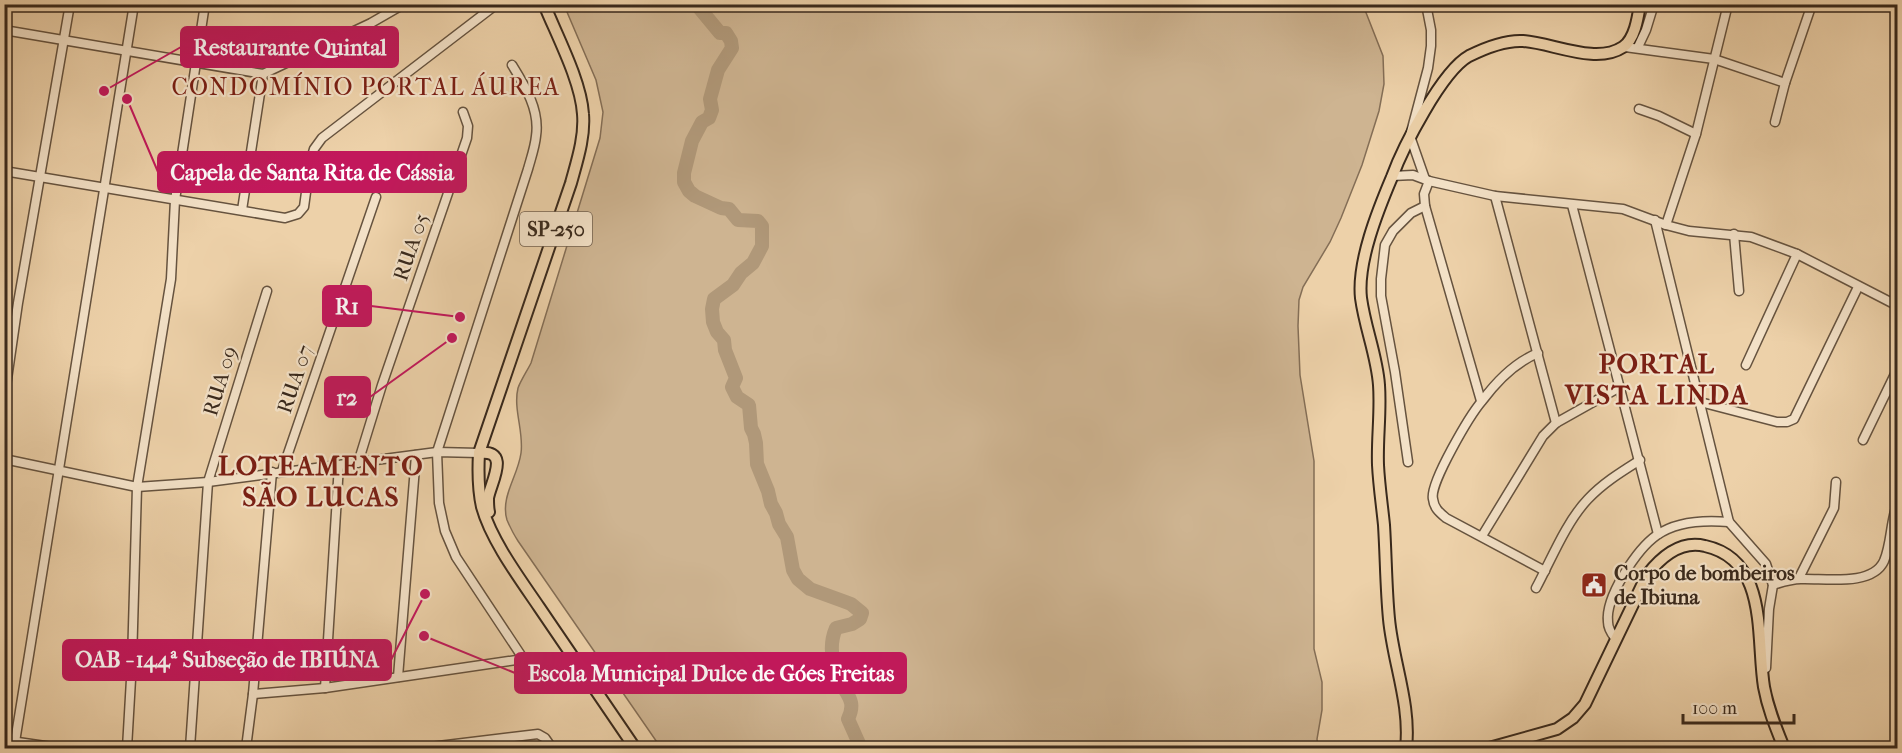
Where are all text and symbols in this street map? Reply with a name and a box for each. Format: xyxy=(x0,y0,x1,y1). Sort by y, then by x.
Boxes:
callout: Restaurante Quintal xyxy=(181,27,398,67)
text: Restaurante Quintal xyxy=(193,35,388,61)
district label: CONDOMÍNIO PORTAL ÁUREA xyxy=(171,72,561,101)
callout: Capela de Santa Rita de Cássia xyxy=(158,152,466,192)
text: Capela de Santa Rita de Cássia xyxy=(170,160,455,186)
street label: RUA 05 xyxy=(388,210,434,284)
road number: SP-250 xyxy=(520,212,592,246)
callout: R1 xyxy=(323,286,371,326)
text: R1 xyxy=(335,294,359,320)
street label: RUA 07 xyxy=(272,342,318,416)
street label: RUA 09 xyxy=(198,343,242,419)
district label: PORTAL VISTA LINDA xyxy=(1564,348,1749,411)
callout: r2 xyxy=(325,377,370,417)
text: r2 xyxy=(336,385,357,411)
district label: LOTEAMENTO SÃO LUCAS xyxy=(218,450,424,513)
place label: Corpo de bombeiros de Ibiuna xyxy=(1614,561,1795,609)
public building icon: Corpo de bombeiros de Ibiuna xyxy=(1579,570,1609,600)
callout: OAB - 144ª Subseção de IBIÚNA xyxy=(63,640,391,680)
text: OAB - 144ª Subseção de IBIÚNA xyxy=(75,645,380,673)
callout: Escola Municipal Dulce de Góes Freitas xyxy=(515,653,906,693)
text: Escola Municipal Dulce de Góes Freitas xyxy=(528,661,894,687)
scale bar xyxy=(1683,687,1794,725)
text: 100 m xyxy=(1692,698,1737,719)

